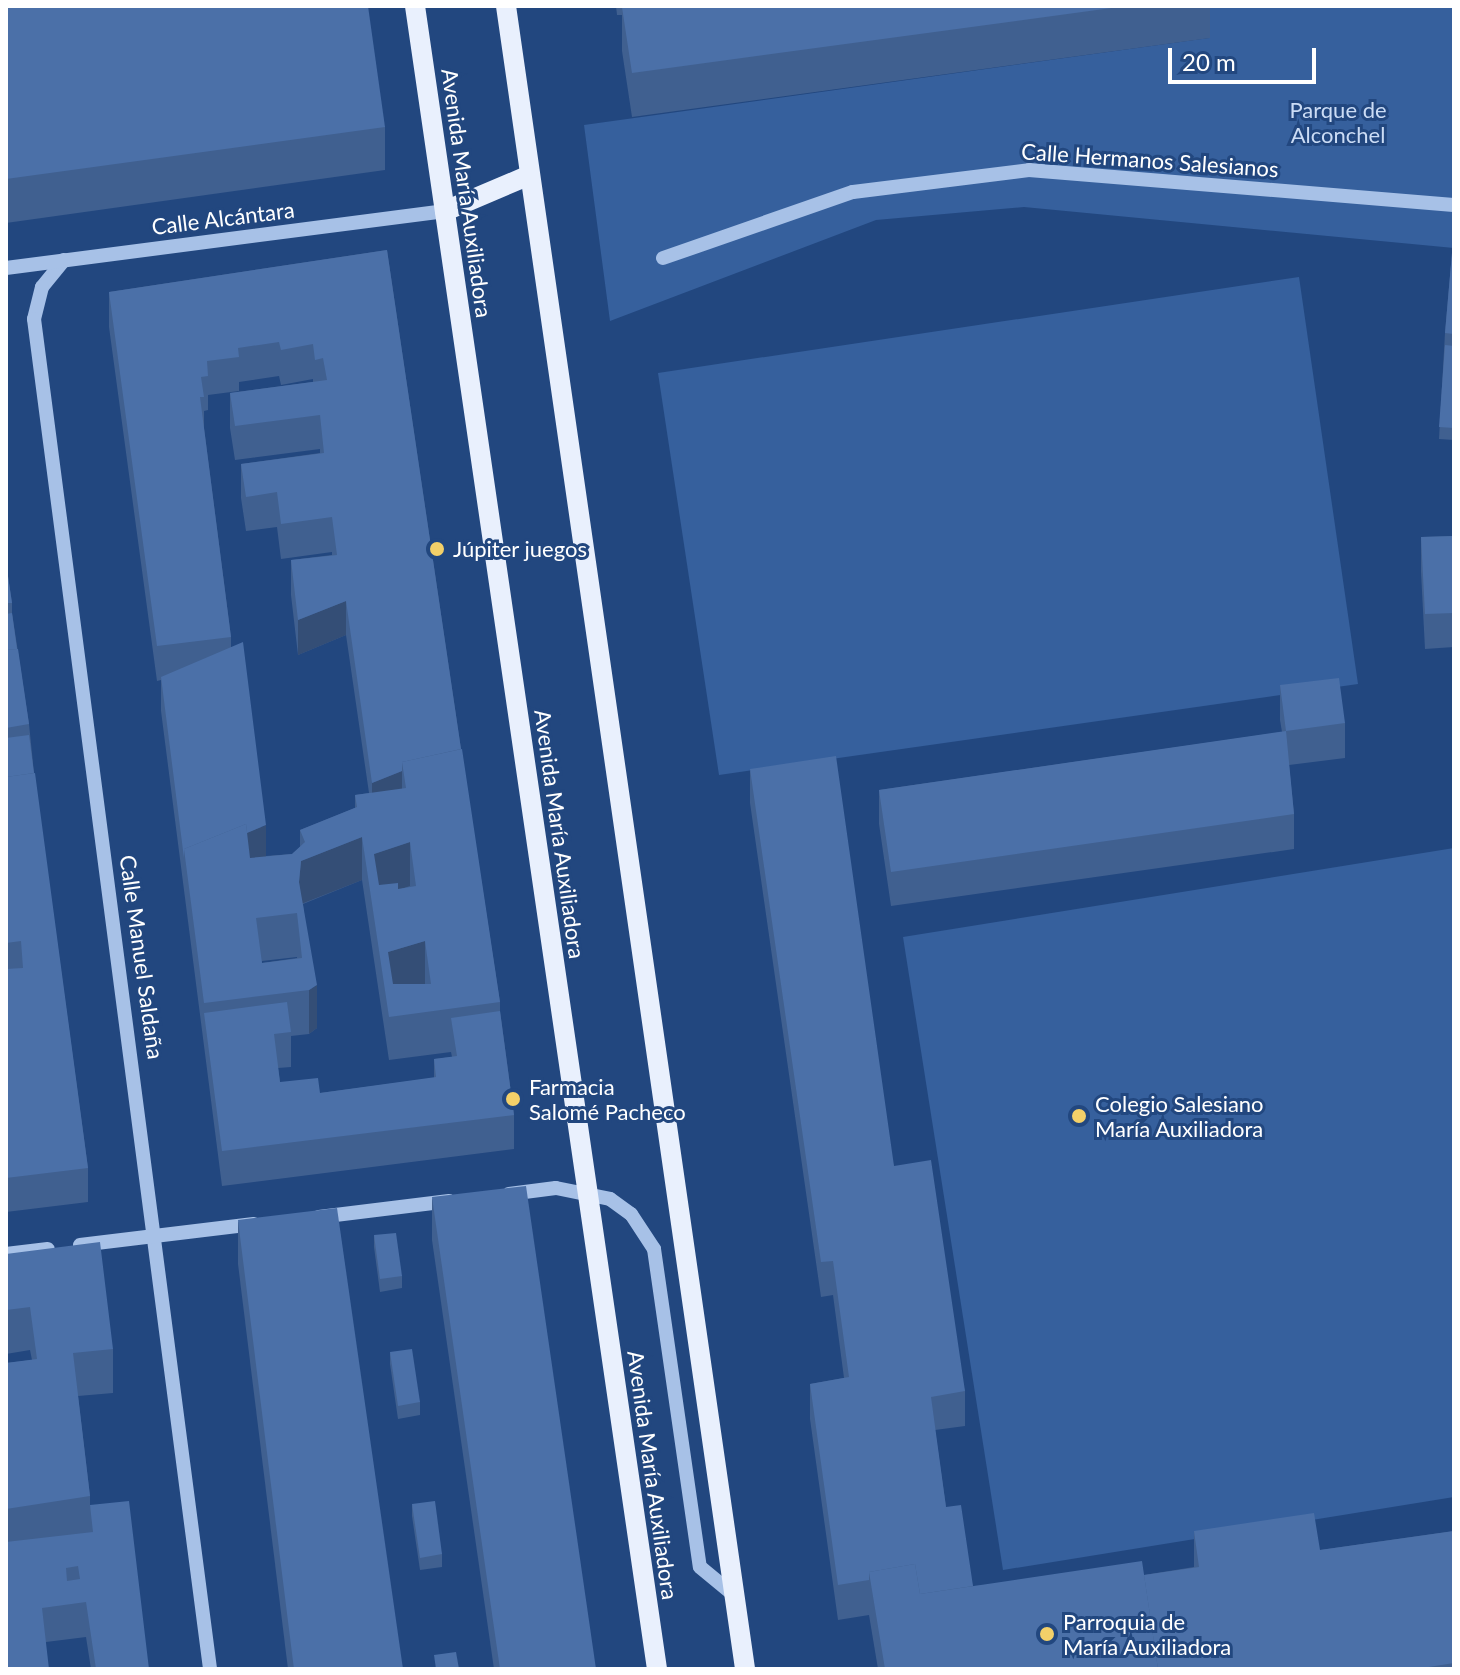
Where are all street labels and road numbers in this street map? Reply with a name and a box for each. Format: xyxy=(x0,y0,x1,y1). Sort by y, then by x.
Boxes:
street label: Avenida María Auxiliadora xyxy=(436,66,498,320)
street label: Calle Hermanos Salesianos xyxy=(1020,138,1280,182)
street label: Calle Alcántara xyxy=(150,196,296,240)
street label: Avenida María Auxiliadora xyxy=(529,707,591,961)
street label: Calle Manuel Saldaña xyxy=(115,853,169,1061)
street label: Avenida María Auxiliadora xyxy=(622,1348,684,1602)

